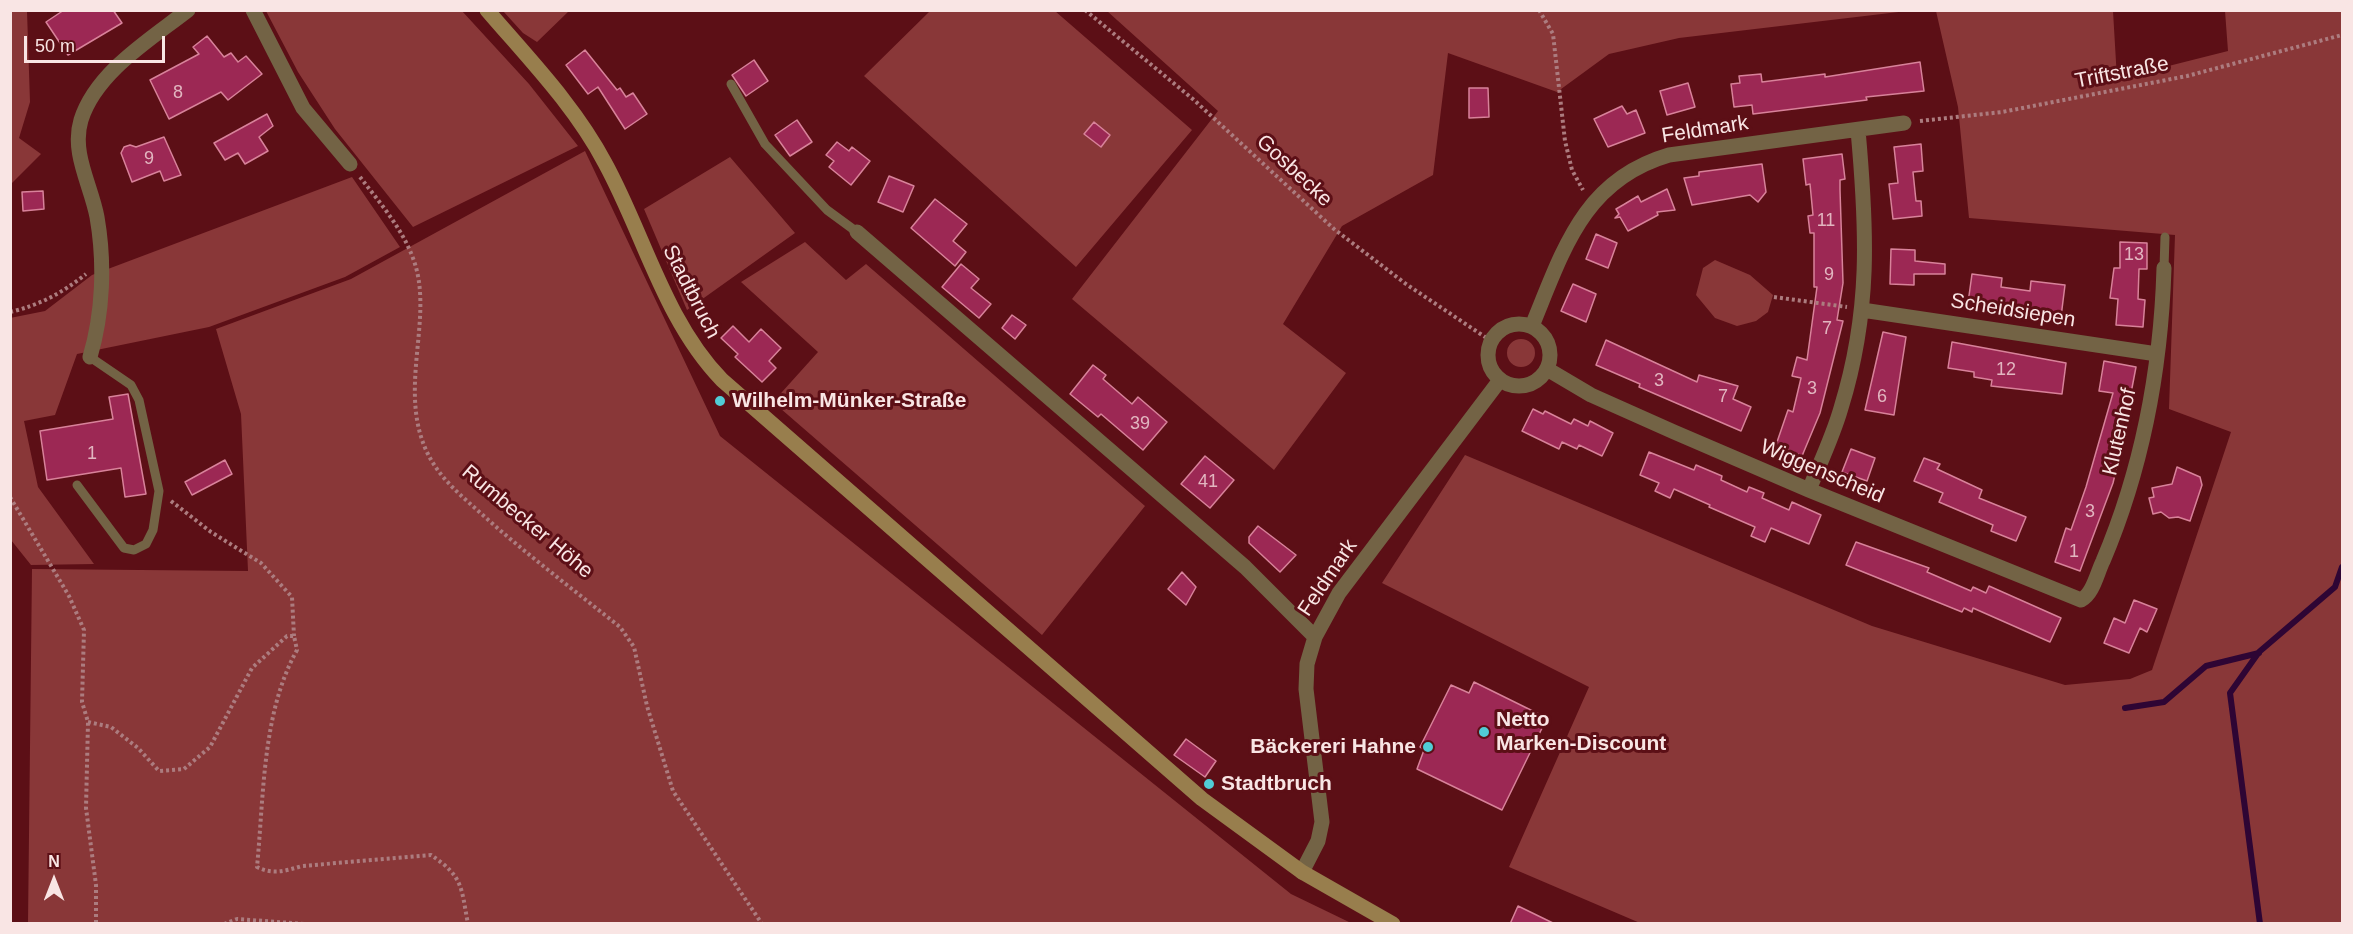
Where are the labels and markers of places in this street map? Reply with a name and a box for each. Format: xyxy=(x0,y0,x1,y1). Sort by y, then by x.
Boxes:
place label: Wilhelm-Münker-Straße xyxy=(732,388,966,414)
marker: Wilhelm-Münker-Straße xyxy=(713,394,727,408)
place label: Netto Marken-Discount xyxy=(1496,707,1666,757)
marker: Netto Marken-Discount xyxy=(1477,725,1491,739)
place label: Bäckereri Hahne xyxy=(1250,734,1416,760)
marker: Bäckereri Hahne xyxy=(1421,740,1435,754)
place label: Stadtbruch xyxy=(1221,771,1332,797)
marker: Stadtbruch xyxy=(1202,777,1216,791)

